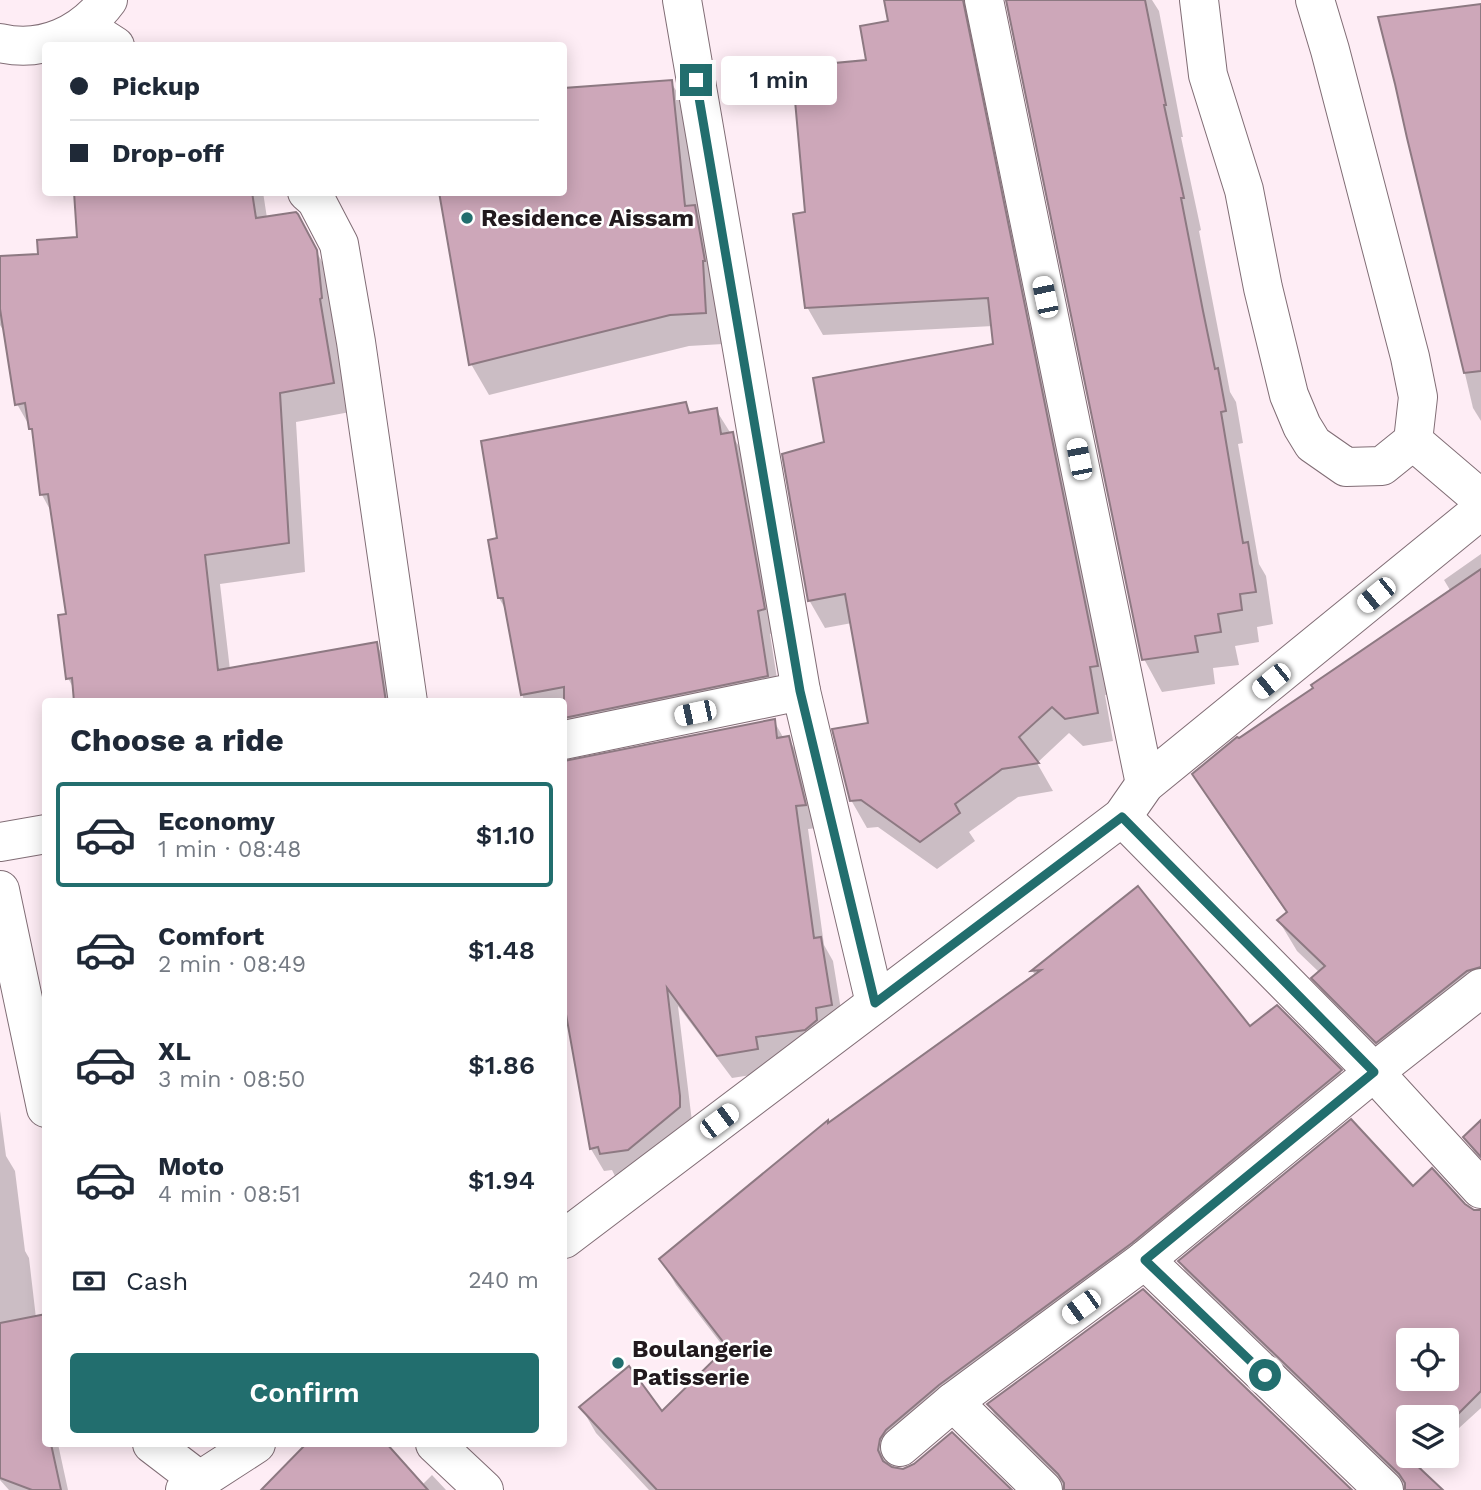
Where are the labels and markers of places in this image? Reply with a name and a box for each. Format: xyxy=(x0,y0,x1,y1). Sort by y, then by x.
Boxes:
place label: Residence Aissam xyxy=(481,204,694,232)
marker: Residence Aissam xyxy=(459,210,475,226)
place label: Boulangerie Patisserie xyxy=(632,1335,773,1391)
marker: Boulangerie Patisserie xyxy=(610,1355,626,1371)

